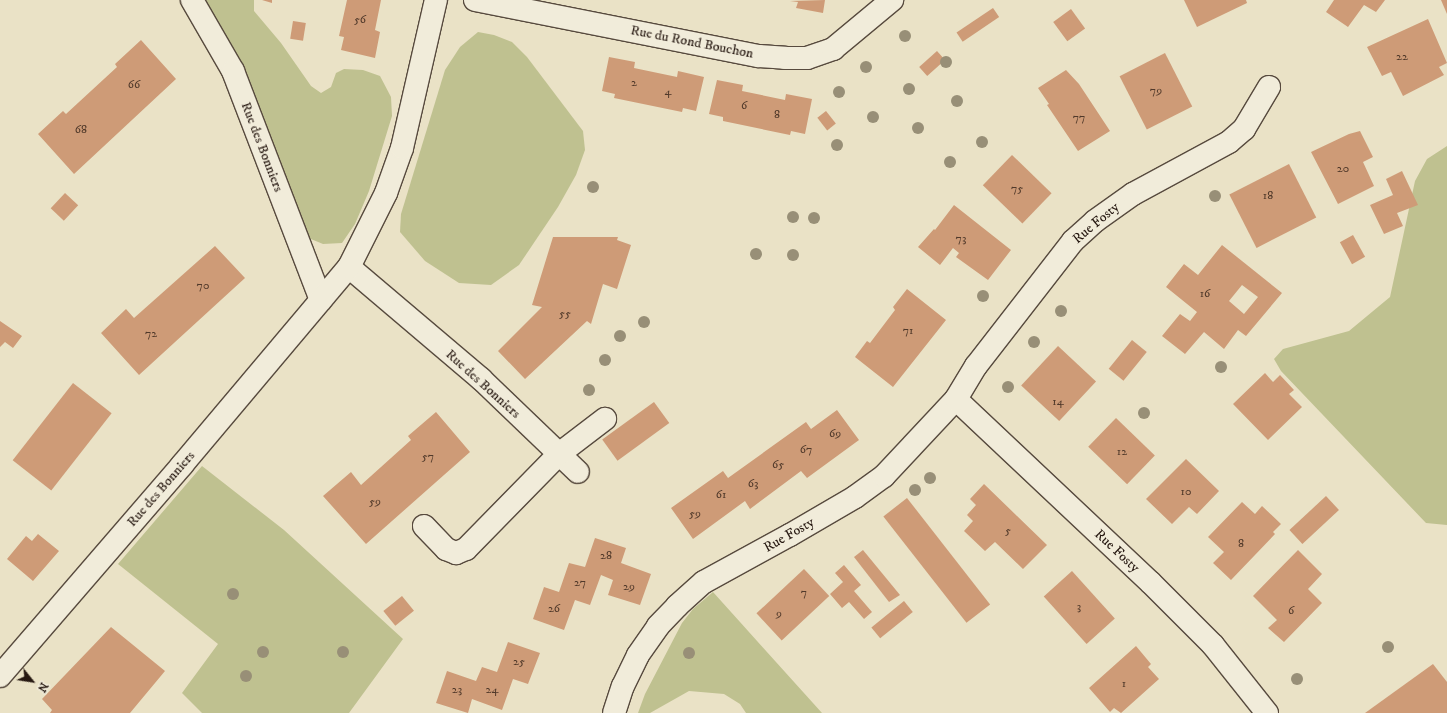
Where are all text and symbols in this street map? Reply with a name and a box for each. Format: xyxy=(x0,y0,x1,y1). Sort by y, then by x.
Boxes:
house number: 56 xyxy=(354,13,366,27)
street label: Rue du Rond Bouchon xyxy=(629,22,755,62)
house number: 22 xyxy=(1396,50,1408,64)
house number: 2 xyxy=(631,76,637,90)
house number: 66 xyxy=(128,78,140,92)
house number: 79 xyxy=(1150,84,1162,98)
house number: 4 xyxy=(665,85,671,99)
house number: 6 xyxy=(741,99,747,113)
street label: Rue des Bonniers xyxy=(237,100,287,194)
house number: 8 xyxy=(774,108,780,122)
house number: 77 xyxy=(1073,111,1085,125)
house number: 68 xyxy=(75,123,87,137)
house number: 20 xyxy=(1337,162,1349,176)
house number: 75 xyxy=(1011,182,1023,196)
house number: 18 xyxy=(1263,189,1273,203)
street label: Rue Fosty xyxy=(1069,199,1123,247)
house number: 73 xyxy=(956,232,966,246)
house number: 70 xyxy=(197,279,209,293)
house number: 16 xyxy=(1200,287,1210,301)
house number: 55 xyxy=(559,307,571,321)
house number: 71 xyxy=(903,324,913,338)
house number: 72 xyxy=(145,327,157,341)
street label: Rue des Bonniers xyxy=(442,346,524,422)
house number: 14 xyxy=(1052,395,1064,409)
house number: 69 xyxy=(829,427,841,441)
house number: 67 xyxy=(800,443,812,457)
house number: 12 xyxy=(1117,445,1127,459)
street label: Rue des Bonniers xyxy=(124,448,198,530)
house number: 57 xyxy=(422,450,434,464)
house number: 65 xyxy=(772,458,784,472)
house number: 63 xyxy=(748,477,758,491)
house number: 10 xyxy=(1181,485,1191,499)
house number: 61 xyxy=(716,488,726,502)
house number: 59 xyxy=(369,495,381,509)
house number: 59 xyxy=(689,507,701,521)
street label: Rue Fosty xyxy=(761,514,817,556)
house number: 5 xyxy=(1005,524,1011,538)
street label: Rue Fosty xyxy=(1091,526,1143,576)
house number: 8 xyxy=(1238,537,1244,551)
house number: 28 xyxy=(600,549,612,563)
house number: 27 xyxy=(574,576,586,590)
house number: 29 xyxy=(623,580,635,594)
house number: 7 xyxy=(801,586,807,600)
house number: 3 xyxy=(1077,600,1081,614)
house number: 26 xyxy=(548,602,560,616)
house number: 6 xyxy=(1288,604,1294,618)
house number: 9 xyxy=(776,607,782,621)
house number: 25 xyxy=(513,655,525,669)
north arrow xyxy=(12,661,52,701)
house number: 1 xyxy=(1122,677,1126,691)
text: N xyxy=(34,680,51,694)
house number: 23 xyxy=(452,683,462,697)
house number: 24 xyxy=(486,683,498,697)

